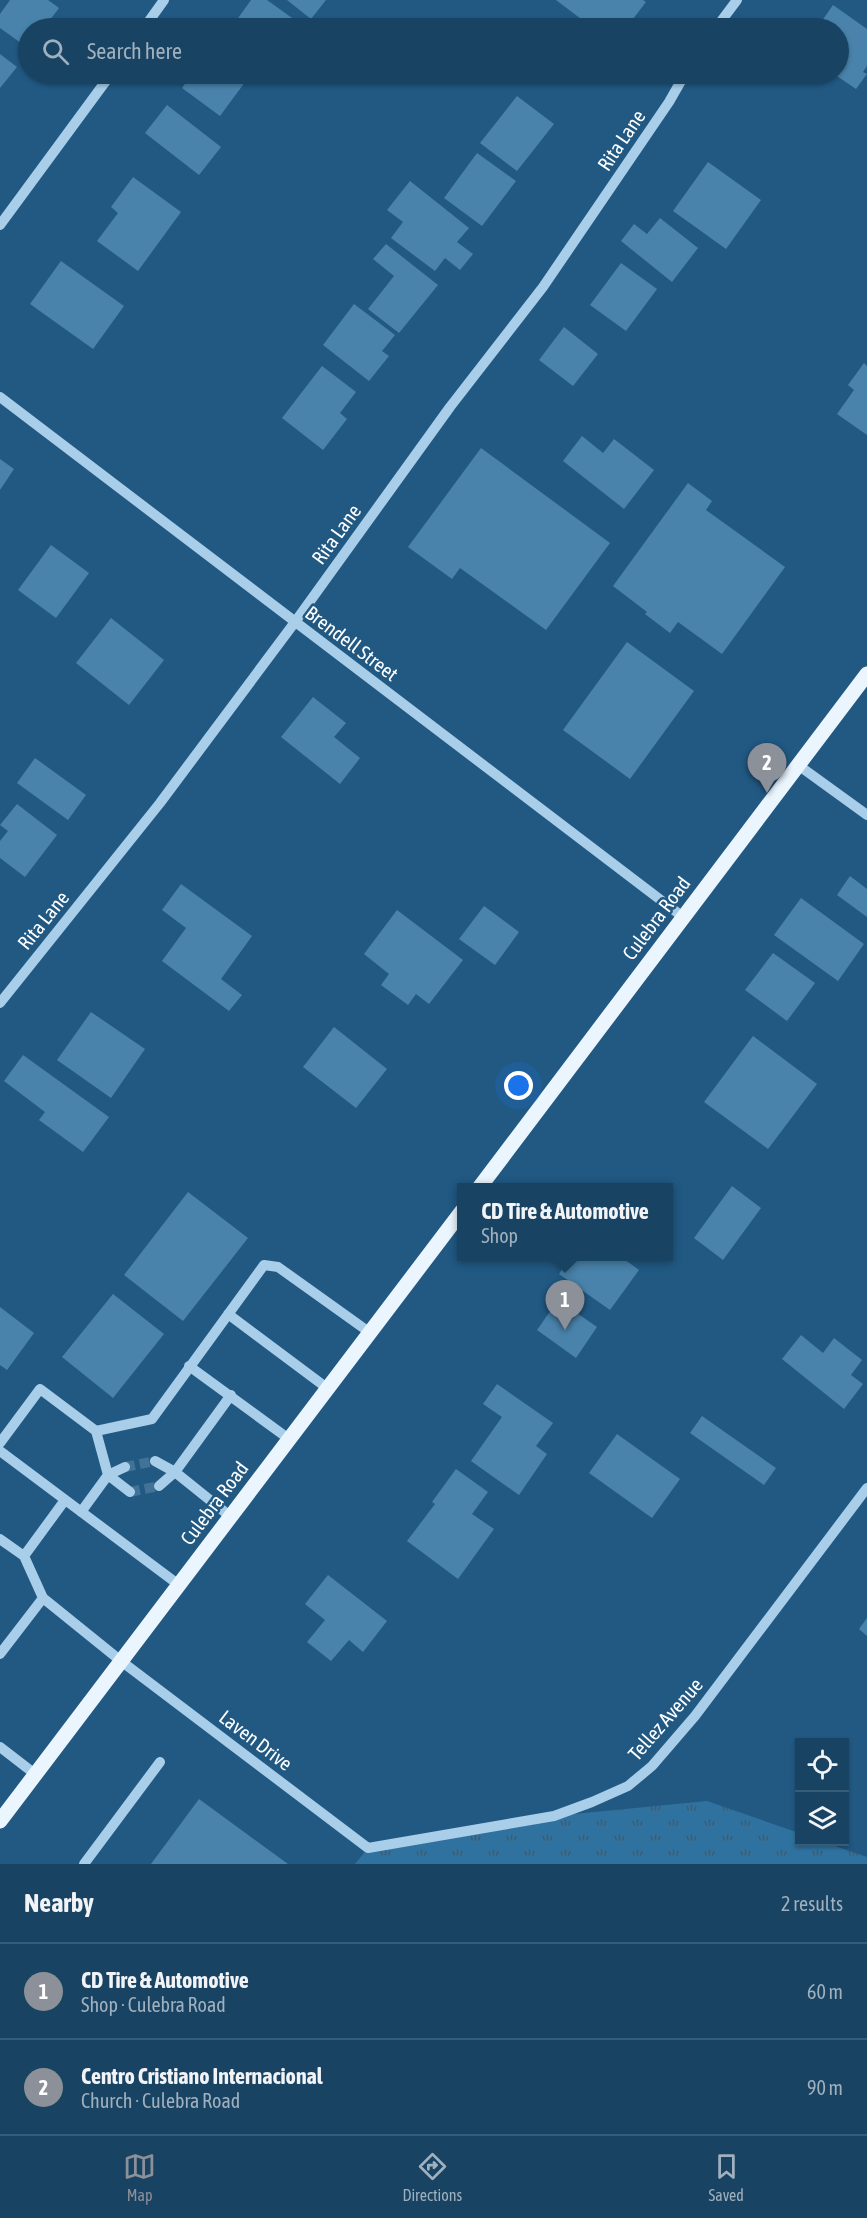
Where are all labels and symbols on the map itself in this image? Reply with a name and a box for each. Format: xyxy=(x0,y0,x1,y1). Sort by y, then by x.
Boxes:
street label: Rita Lane xyxy=(592,105,650,175)
street label: Rita Lane xyxy=(307,500,365,568)
street label: Brendell Street xyxy=(301,601,403,685)
pin: 2 xyxy=(748,744,786,793)
street label: Culebra Road xyxy=(617,872,695,964)
street label: Rita Lane xyxy=(13,886,73,954)
your location xyxy=(504,1071,533,1100)
pin: 1 xyxy=(546,1280,584,1330)
street label: Culebra Road xyxy=(175,1457,253,1549)
street label: Tellez Avenue xyxy=(623,1673,707,1765)
street label: Laven Drive xyxy=(215,1705,297,1775)

